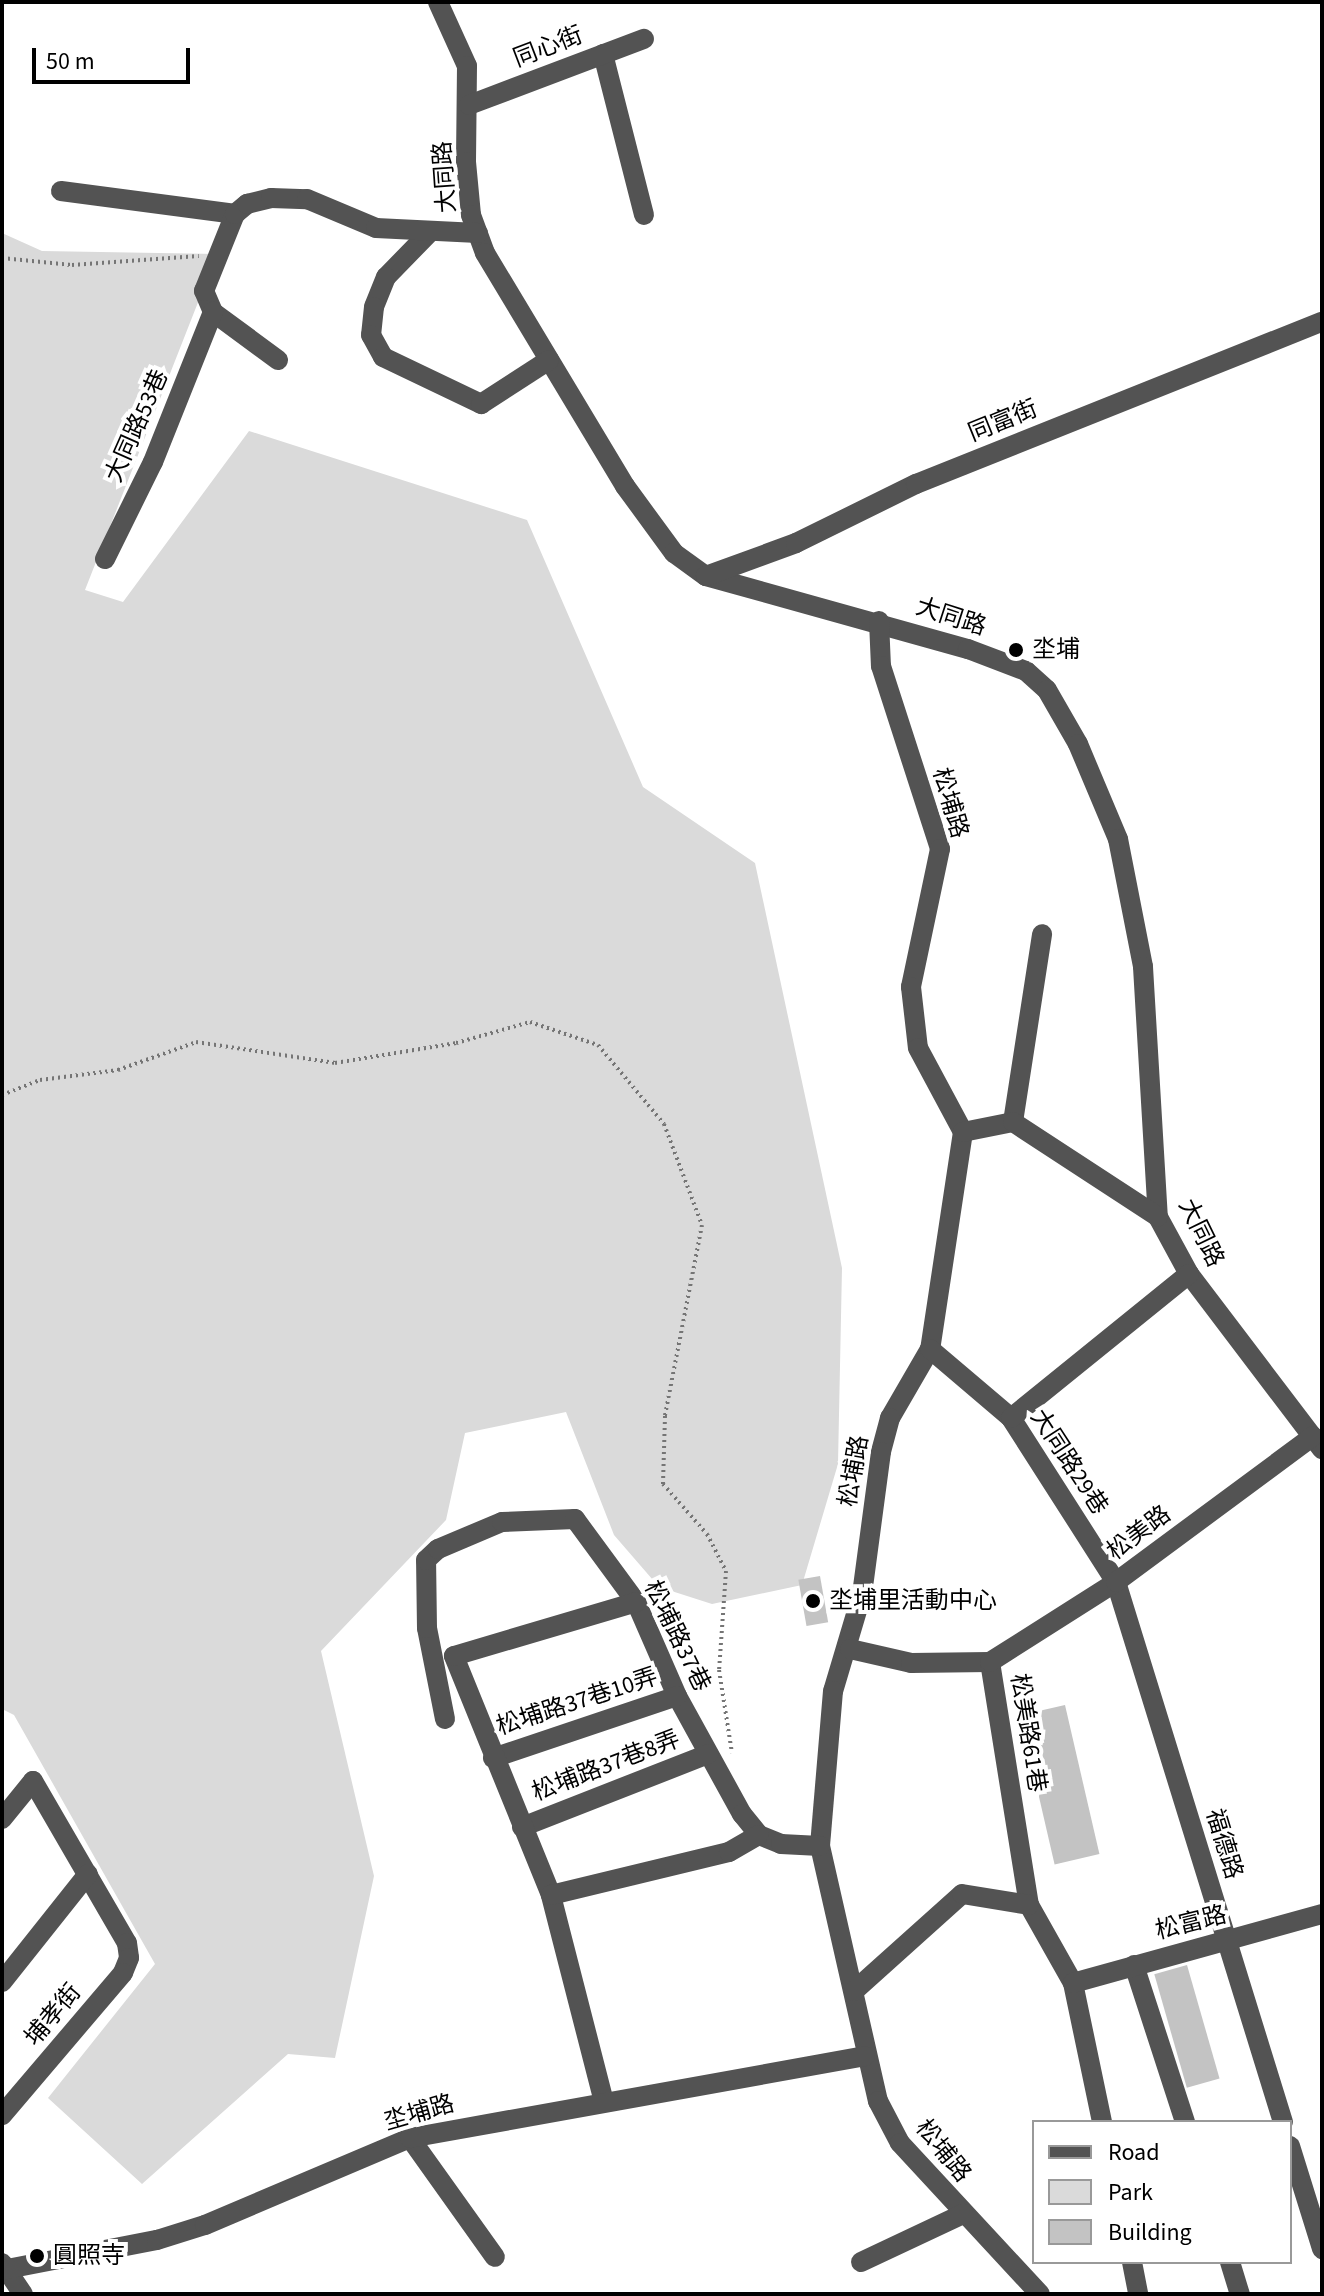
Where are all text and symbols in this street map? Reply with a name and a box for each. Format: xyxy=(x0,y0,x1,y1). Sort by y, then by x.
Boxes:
street label: 同心街 xyxy=(509,21,587,73)
scale bar xyxy=(36,32,194,82)
text: 50 m xyxy=(46,44,95,79)
street label: 大同路 xyxy=(428,140,462,214)
street label: 大同路53巷 xyxy=(99,365,175,487)
street label: 同富街 xyxy=(964,394,1042,448)
street label: 大同路 xyxy=(912,592,990,642)
place label: 坔埔 xyxy=(1032,636,1080,664)
marker: 坔埔 xyxy=(1007,641,1025,659)
street label: 松埔路 xyxy=(926,764,974,842)
street label: 大同路 xyxy=(1172,1194,1230,1272)
street label: 大同路29巷 xyxy=(1024,1404,1114,1520)
street label: 松埔路 xyxy=(834,1433,874,1509)
street label: 松美路 xyxy=(1102,1500,1176,1566)
street label: 松埔路37巷 xyxy=(638,1576,716,1696)
place label: 坔埔里活動中心 xyxy=(829,1587,997,1615)
marker: 坔埔里活動中心 xyxy=(804,1592,822,1610)
street label: 松埔路37巷10弄 xyxy=(493,1662,661,1742)
street label: 松美路61巷 xyxy=(1004,1672,1052,1794)
street label: 松埔路37巷8弄 xyxy=(528,1725,684,1807)
street label: 福德路 xyxy=(1200,1805,1248,1883)
street label: 松富路 xyxy=(1153,1900,1229,1946)
street label: 埔孝街 xyxy=(19,1978,87,2052)
street label: 坔埔路 xyxy=(380,2089,458,2137)
street label: 松埔路 xyxy=(909,2114,977,2188)
legend xyxy=(1032,2120,1292,2264)
text: Road xyxy=(1108,2135,1160,2170)
text: Park xyxy=(1108,2175,1153,2210)
text: Building xyxy=(1108,2215,1192,2250)
place label: 圓照寺 xyxy=(53,2242,125,2270)
marker: 圓照寺 xyxy=(28,2247,46,2265)

